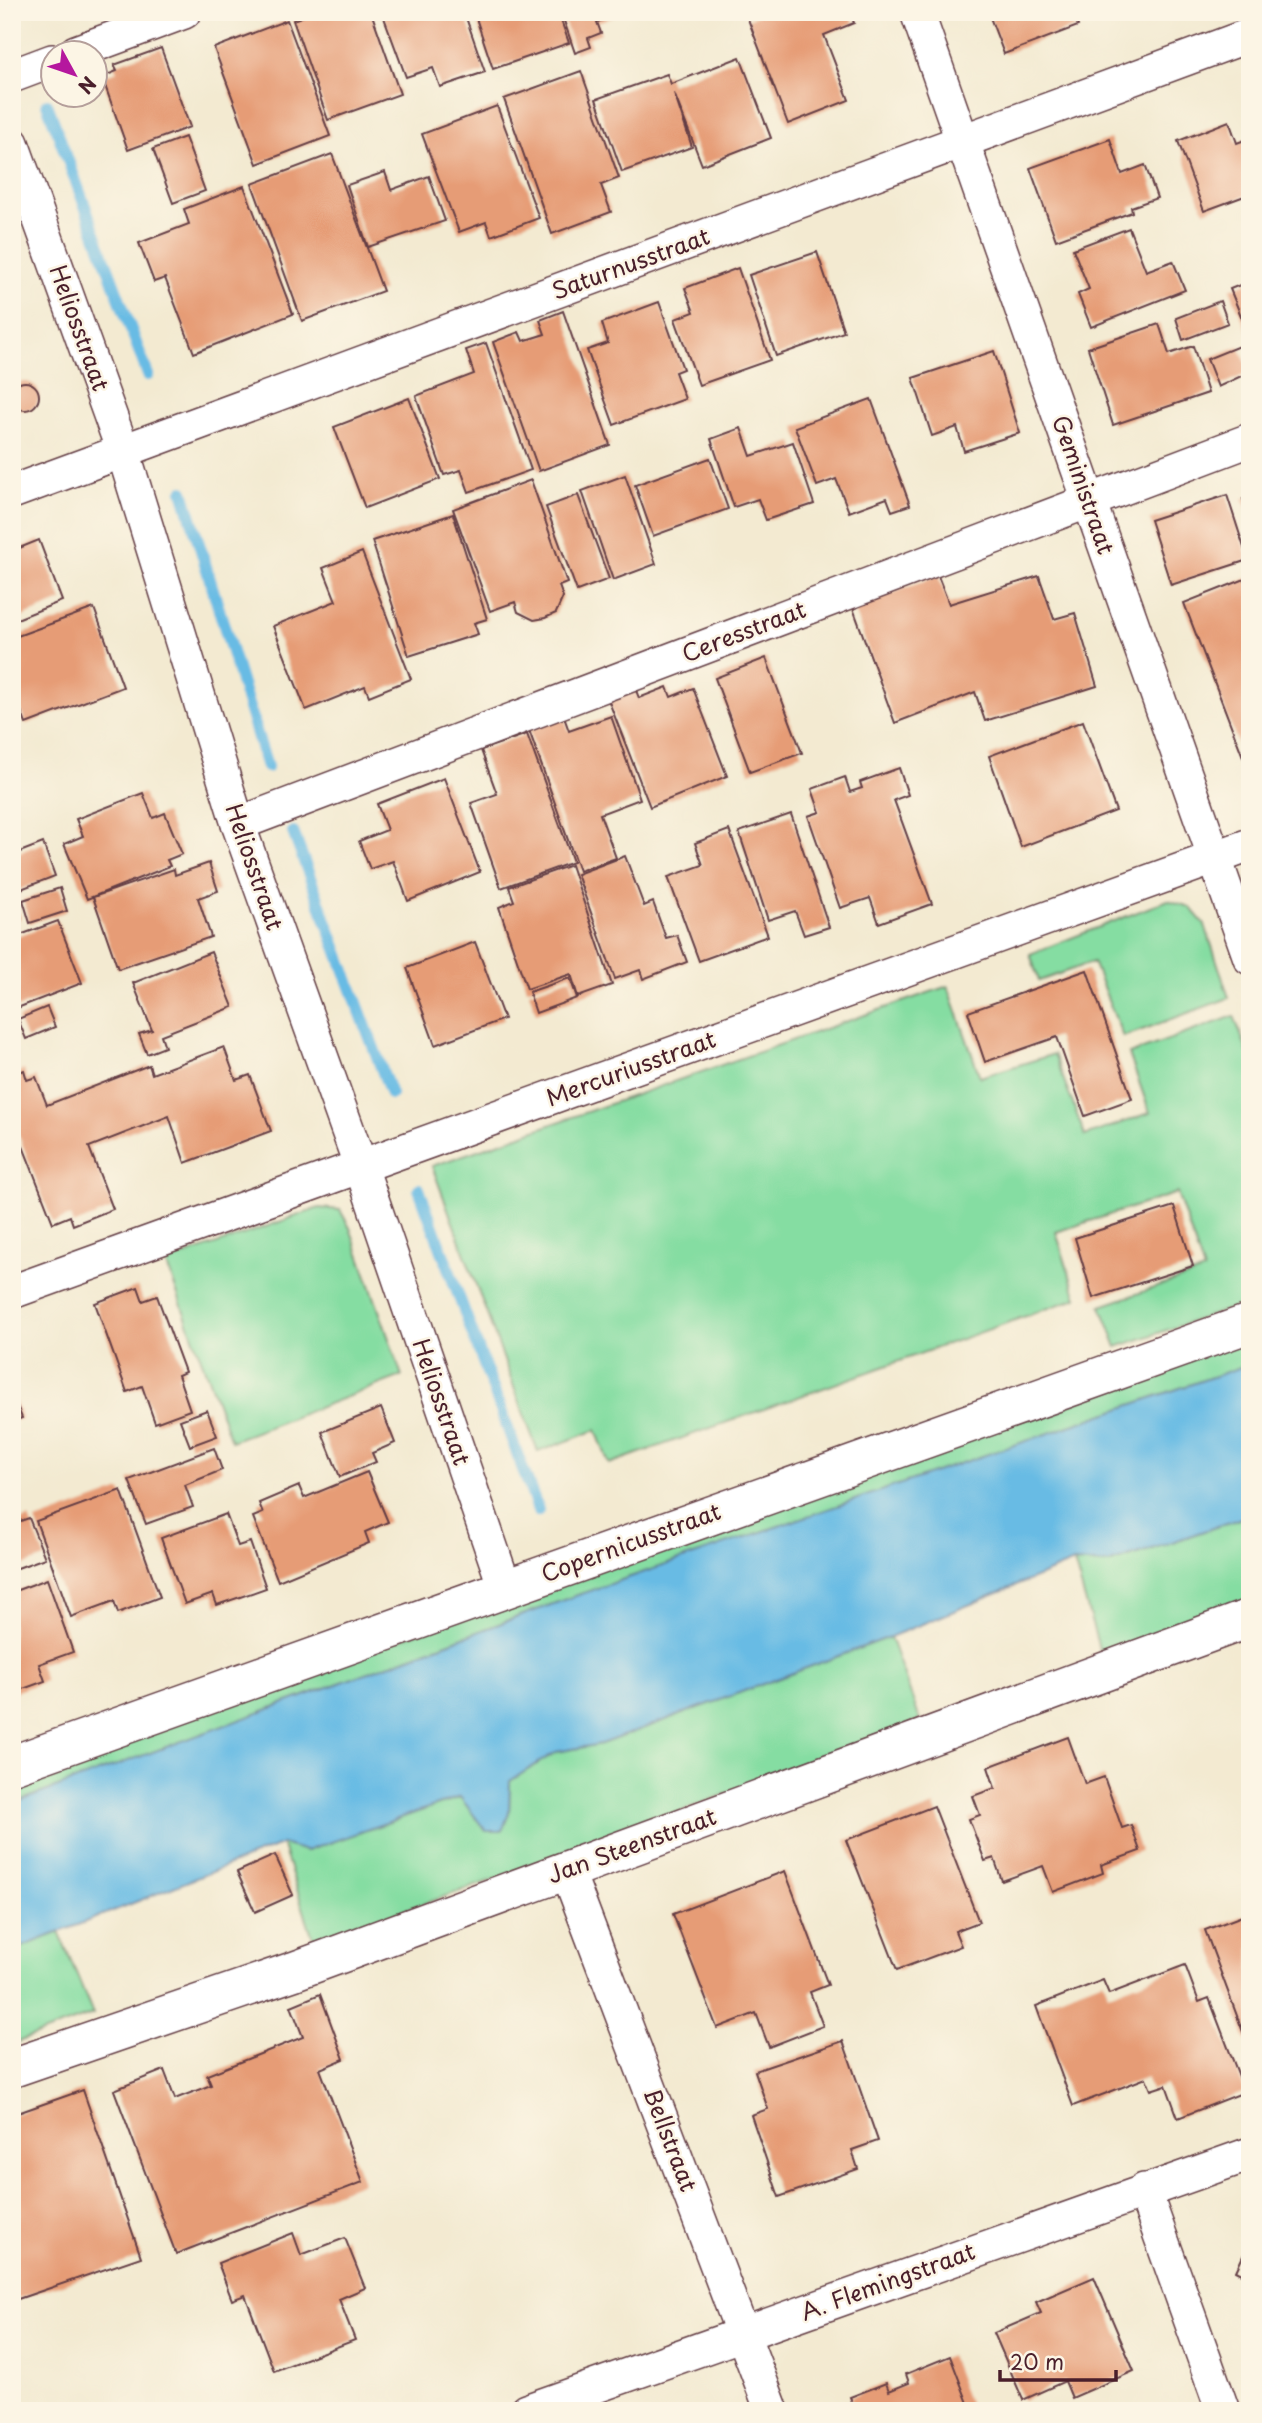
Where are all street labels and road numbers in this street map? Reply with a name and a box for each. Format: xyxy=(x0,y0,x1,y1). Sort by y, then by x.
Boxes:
street label: Saturnusstraat xyxy=(547,218,714,307)
street label: Heliosstraat xyxy=(41,259,119,395)
street label: Geministraat xyxy=(1044,410,1125,559)
street label: Ceresstraat xyxy=(676,591,811,670)
street label: Heliosstraat xyxy=(217,798,293,935)
street label: Mercuriusstraat xyxy=(541,1021,720,1115)
street label: Heliosstraat xyxy=(404,1333,480,1470)
street label: Copernicusstraat xyxy=(536,1493,725,1590)
street label: Jan Steenstraat xyxy=(542,1798,721,1891)
street label: Bellstraat xyxy=(636,2083,707,2196)
street label: A. Flemingstraat xyxy=(795,2233,980,2328)

